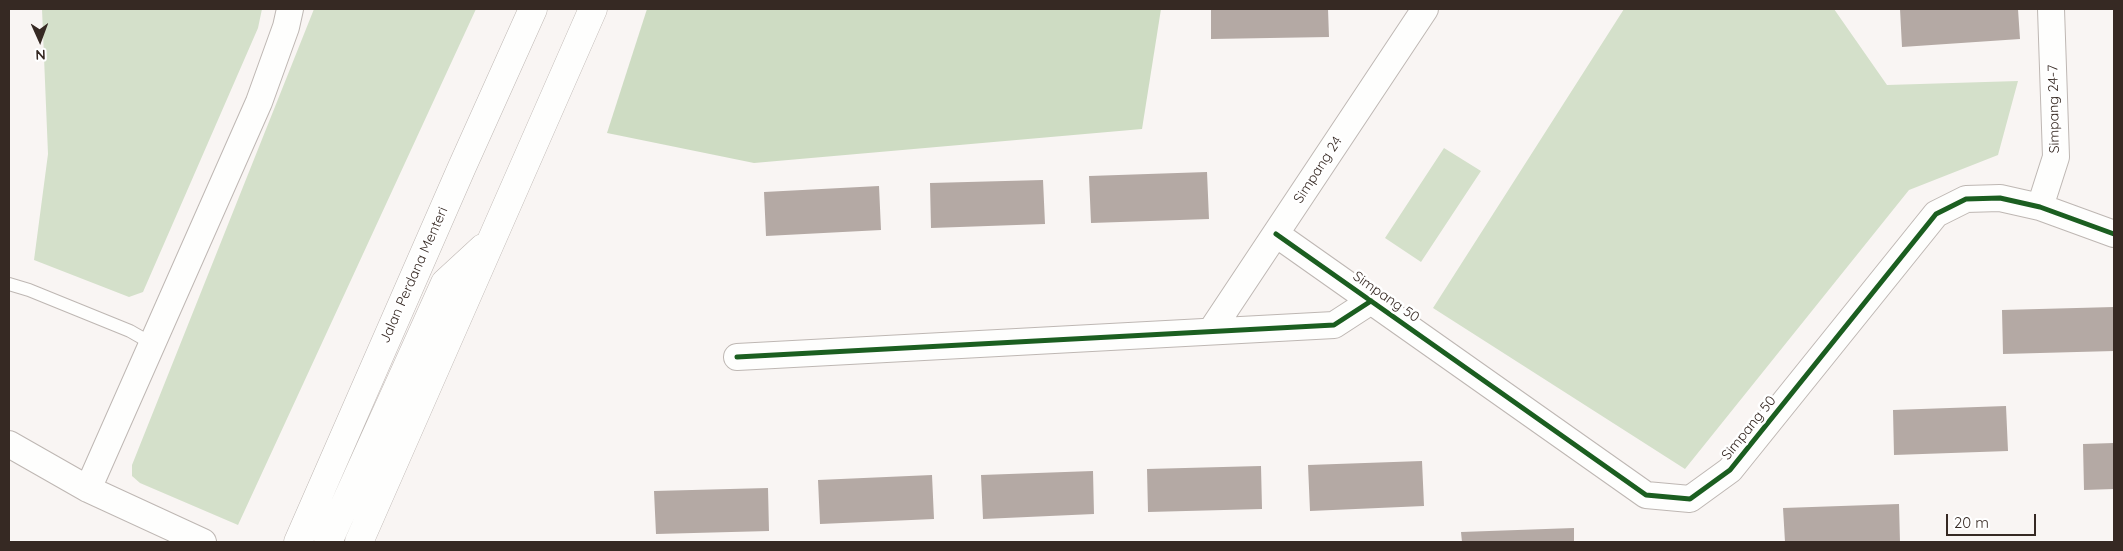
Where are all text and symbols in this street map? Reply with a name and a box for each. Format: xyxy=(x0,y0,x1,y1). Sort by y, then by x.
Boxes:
north arrow xyxy=(15,15,65,65)
text: N xyxy=(35,46,46,64)
street label: Simpang 24-7 xyxy=(2045,64,2063,154)
street label: Simpang 24 xyxy=(1290,133,1346,207)
street label: Jalan Perdana Menteri xyxy=(376,204,452,346)
street label: Simpang 50 xyxy=(1350,268,1422,326)
street label: Simpang 50 xyxy=(1718,393,1780,463)
scale bar xyxy=(1948,504,2038,536)
text: 20 m xyxy=(1954,513,1989,532)

